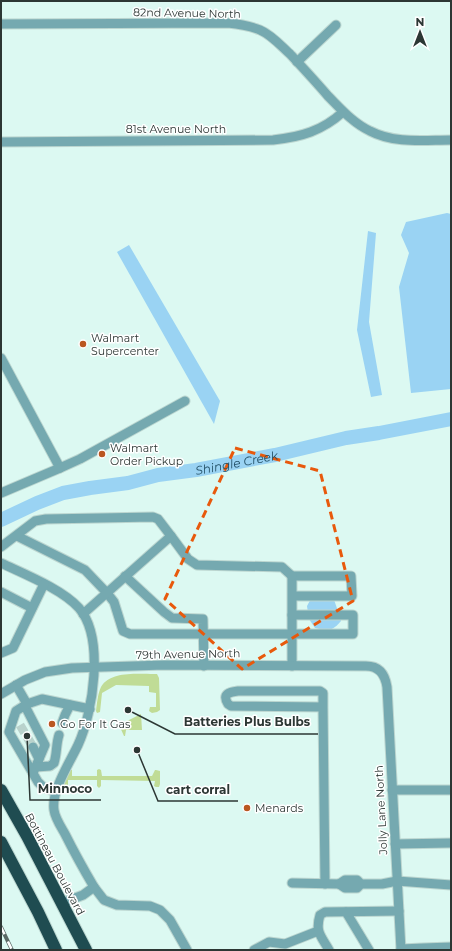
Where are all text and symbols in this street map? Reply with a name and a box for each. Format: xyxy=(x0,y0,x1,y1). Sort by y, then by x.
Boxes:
street label: 82nd Avenue North xyxy=(133,5,241,21)
north arrow xyxy=(400,12,440,52)
text: N xyxy=(416,15,424,29)
street label: 81st Avenue North xyxy=(126,122,226,136)
place label: Walmart Supercenter xyxy=(91,331,159,358)
marker: Walmart Supercenter xyxy=(78,339,88,349)
place label: Walmart Order Pickup xyxy=(110,441,183,468)
water label: Shingle Creek xyxy=(194,447,280,477)
marker: Walmart Order Pickup xyxy=(97,449,107,459)
street label: 79th Avenue North xyxy=(135,646,241,662)
callout: Batteries Plus Bulbs xyxy=(175,710,318,734)
text: Batteries Plus Bulbs xyxy=(184,714,311,729)
place label: Go For It Gas xyxy=(60,717,131,731)
marker: Go For It Gas xyxy=(47,719,57,729)
street label: Jolly Lane North xyxy=(372,765,390,856)
callout: Minnoco xyxy=(30,776,101,800)
callout: cart corral xyxy=(158,777,238,801)
text: Minnoco xyxy=(38,781,92,796)
text: cart corral xyxy=(166,782,230,797)
place label: Menards xyxy=(255,801,304,815)
marker: Menards xyxy=(242,803,252,813)
street label: Bottineau Boulevard xyxy=(22,811,88,917)

